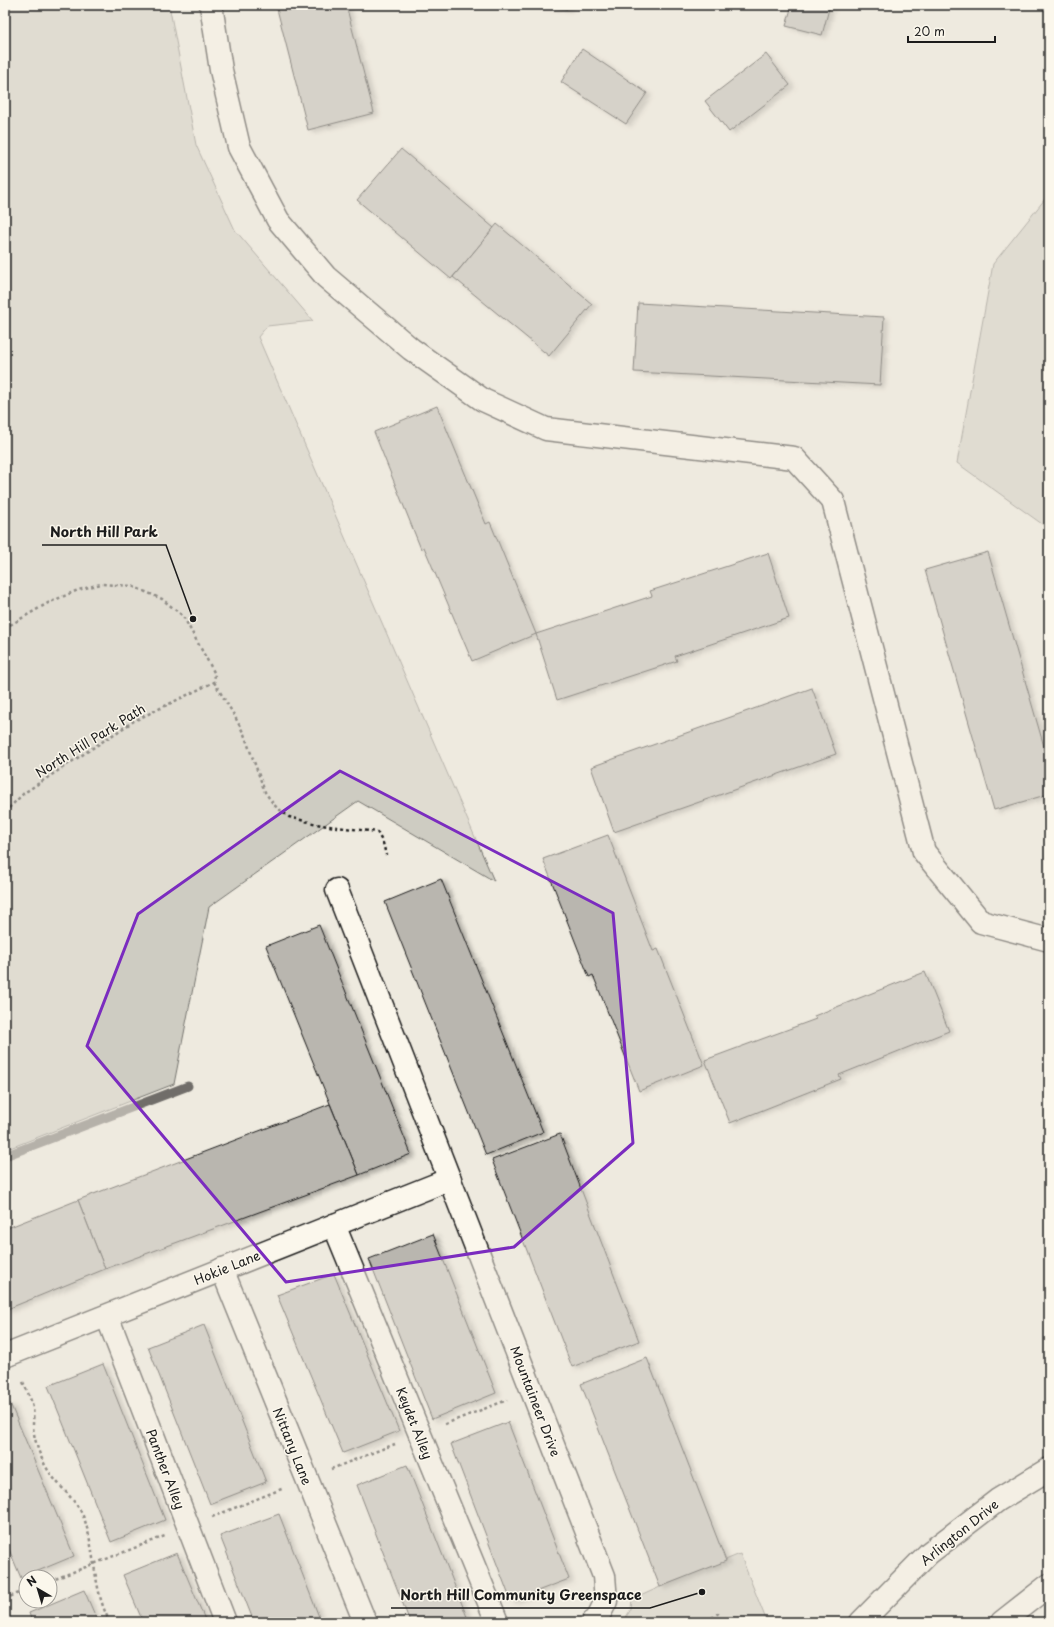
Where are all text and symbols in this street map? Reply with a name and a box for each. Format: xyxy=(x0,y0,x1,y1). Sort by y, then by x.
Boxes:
scale bar xyxy=(908,18,995,44)
text: 20 m xyxy=(914,22,945,40)
callout: North Hill Park xyxy=(42,519,166,545)
text: North Hill Park xyxy=(50,521,159,542)
street label: North Hill Park Path xyxy=(31,698,149,782)
street label: Hokie Lane xyxy=(191,1245,263,1289)
street label: Mountaineer Drive xyxy=(506,1343,566,1459)
street label: Keydet Alley xyxy=(392,1384,438,1462)
street label: Nittany Lane xyxy=(269,1404,317,1488)
street label: Panther Alley xyxy=(142,1426,190,1512)
street label: Arlington Drive xyxy=(916,1495,1002,1569)
north arrow xyxy=(18,1569,58,1609)
text: N xyxy=(23,1571,40,1590)
callout: North Hill Community Greenspace xyxy=(391,1582,650,1608)
text: North Hill Community Greenspace xyxy=(400,1584,642,1605)

